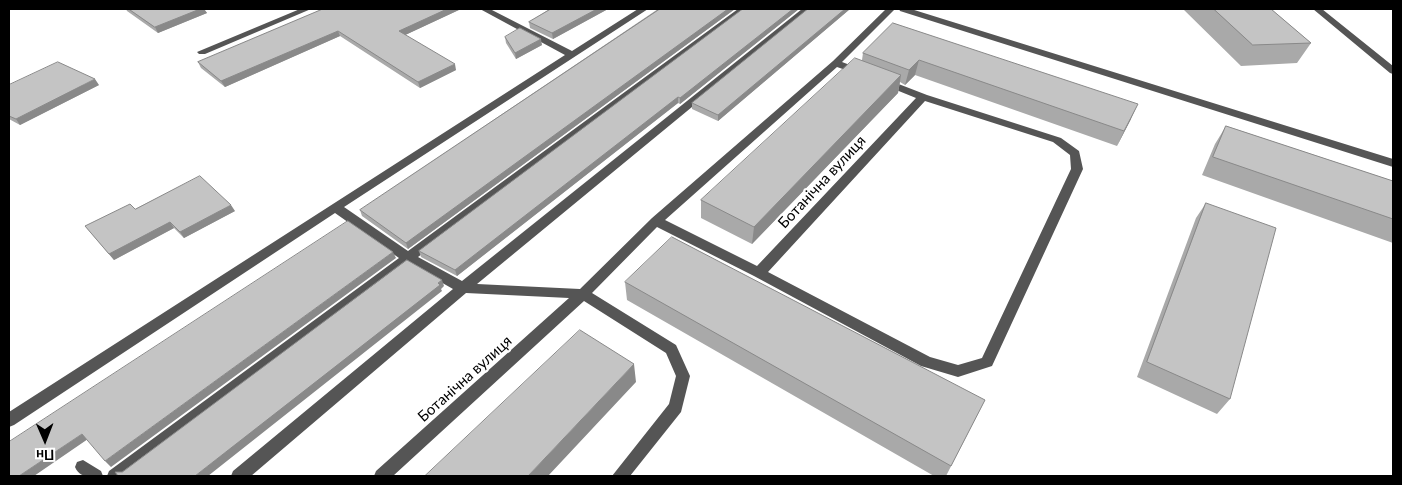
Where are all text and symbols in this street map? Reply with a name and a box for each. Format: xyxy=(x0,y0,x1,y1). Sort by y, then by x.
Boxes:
street label: Ботанічна вулиця xyxy=(774,132,870,232)
street label: Ботанічна вулиця xyxy=(414,332,516,426)
north arrow xyxy=(20,415,70,465)
text: Пн xyxy=(36,447,55,464)

